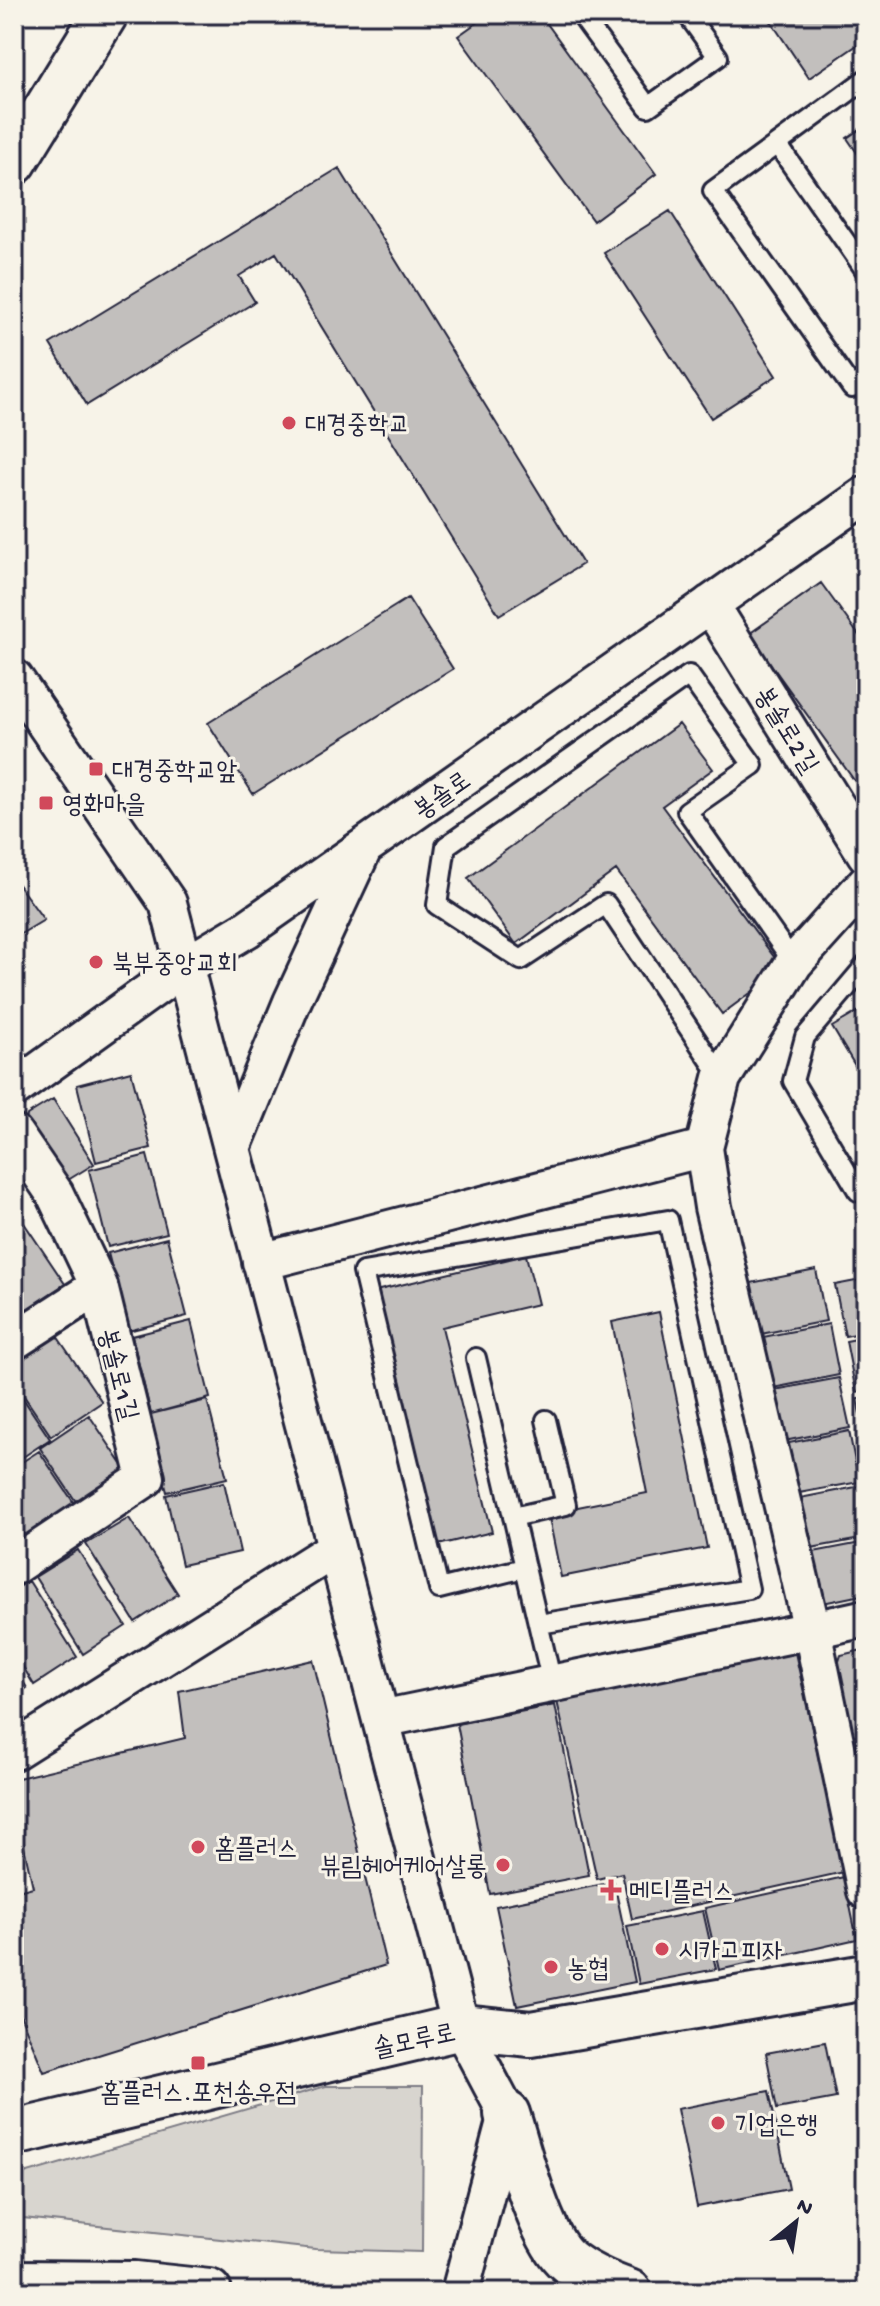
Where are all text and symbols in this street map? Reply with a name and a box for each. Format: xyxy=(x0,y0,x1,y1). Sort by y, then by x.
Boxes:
place label: 대경중학교 xyxy=(305,412,410,443)
marker: 대경중학교 xyxy=(280,414,298,432)
street label: 봉솔로2길 xyxy=(745,682,824,781)
place label: 대경중학교앞 xyxy=(112,758,238,789)
marker: 대경중학교앞 xyxy=(87,760,105,778)
street label: 봉솔로 xyxy=(408,766,478,828)
place label: 영화마을 xyxy=(62,792,146,823)
marker: 영화마을 xyxy=(37,794,55,812)
place label: 북부중앙교회 xyxy=(112,951,238,982)
marker: 북부중앙교회 xyxy=(87,953,105,971)
street label: 봉솔로1길 xyxy=(89,1325,143,1425)
place label: 홈플러스 xyxy=(214,1835,298,1867)
marker: 홈플러스 xyxy=(189,1838,207,1856)
place label: 뷰림헤어케어살롱 xyxy=(320,1854,487,1885)
marker: 뷰림헤어케어살롱 xyxy=(494,1856,512,1874)
marker: 메디플러스 xyxy=(600,1879,622,1901)
place label: 메디플러스 xyxy=(629,1879,734,1910)
place label: 시카고피자 xyxy=(678,1938,783,1969)
marker: 시카고피자 xyxy=(653,1940,671,1958)
place label: 농협 xyxy=(567,1956,609,1987)
marker: 농협 xyxy=(542,1958,560,1976)
street label: 솔모루로 xyxy=(371,2019,459,2067)
marker: 홈플러스.포천송우점 xyxy=(189,2054,207,2072)
place label: 홈플러스.포천송우점 xyxy=(100,2079,296,2111)
place label: 기업은행 xyxy=(734,2112,818,2143)
marker: 기업은행 xyxy=(709,2114,727,2132)
north arrow xyxy=(756,2182,836,2262)
text: N xyxy=(791,2193,817,2223)

